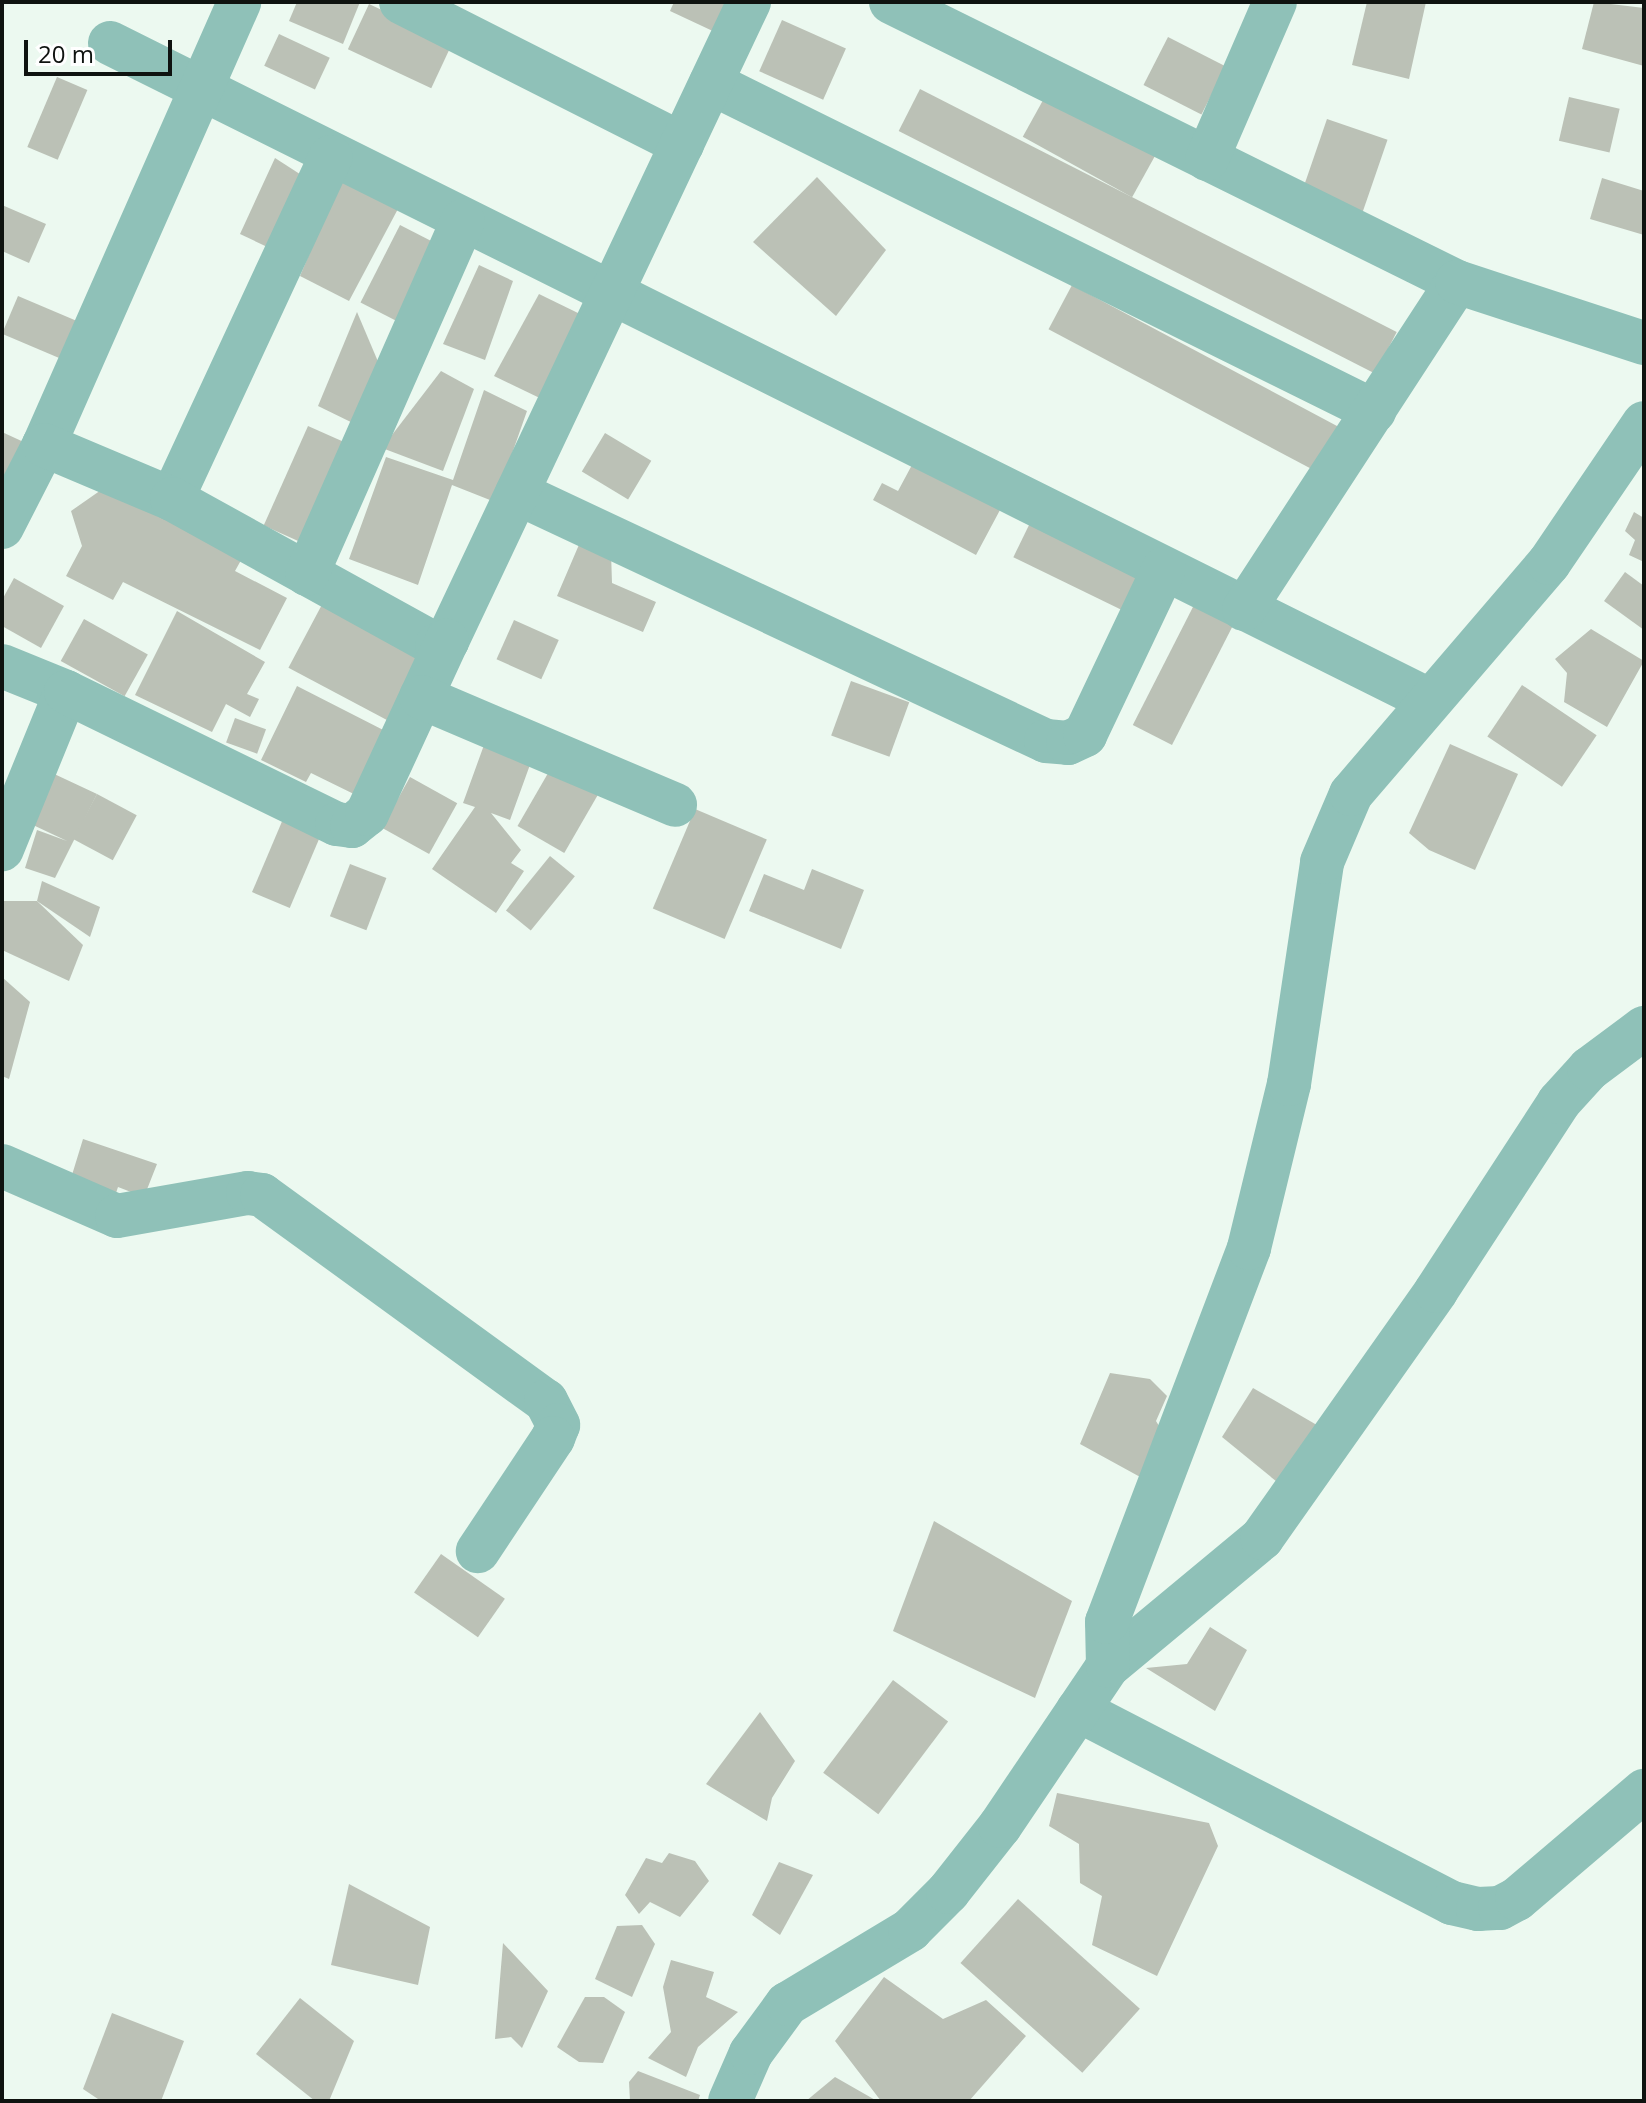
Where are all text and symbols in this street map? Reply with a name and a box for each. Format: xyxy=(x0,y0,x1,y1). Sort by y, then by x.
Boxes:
scale bar xyxy=(28,24,176,74)
text: 20 m xyxy=(38,37,94,70)

